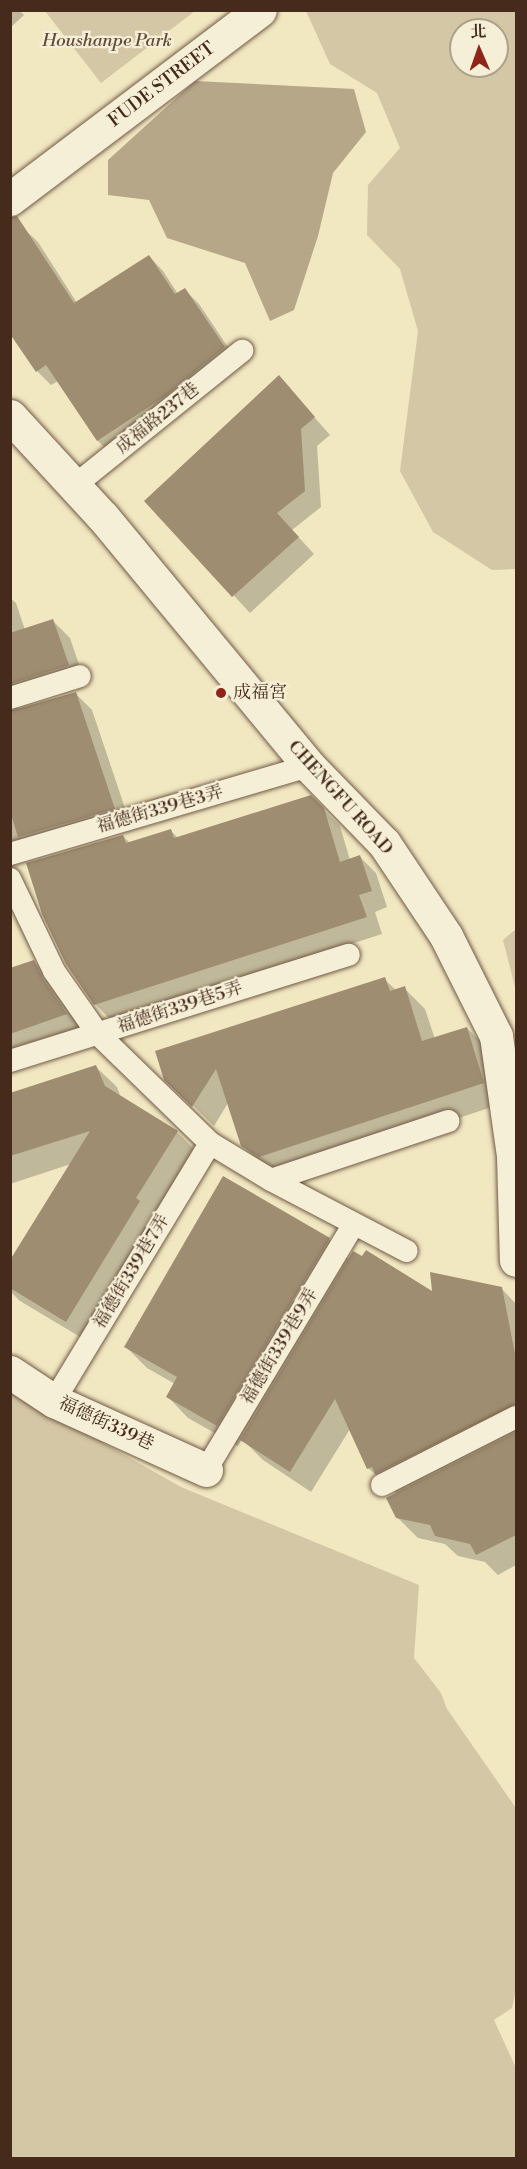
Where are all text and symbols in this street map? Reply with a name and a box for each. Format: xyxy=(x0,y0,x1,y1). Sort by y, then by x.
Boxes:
north arrow xyxy=(449,18,509,78)
text: 北 xyxy=(470,22,487,42)
park label: Houshanpe Park xyxy=(42,30,172,52)
street label: FUDE STREET xyxy=(104,38,220,132)
street label: 成福路237巷 xyxy=(112,379,204,459)
place label: 成福宮 xyxy=(233,682,287,704)
marker: 成福宮 xyxy=(214,686,228,700)
street label: CHENGFU ROAD xyxy=(283,736,397,860)
street label: 福德街339巷3弄 xyxy=(94,782,226,838)
street label: 福德街339巷5弄 xyxy=(115,978,245,1038)
street label: 福德街339巷7弄 xyxy=(89,1211,175,1333)
street label: 福德街339巷9弄 xyxy=(237,1285,323,1409)
street label: 福德街339巷 xyxy=(55,1392,157,1456)

